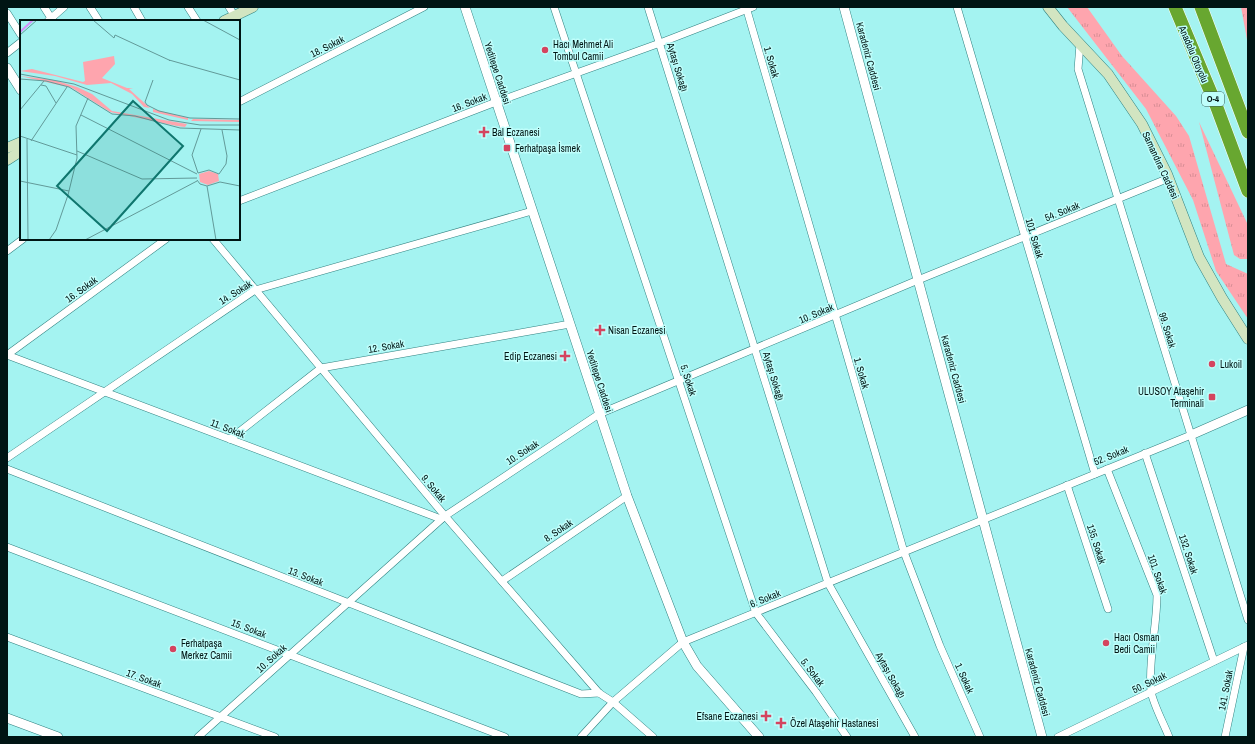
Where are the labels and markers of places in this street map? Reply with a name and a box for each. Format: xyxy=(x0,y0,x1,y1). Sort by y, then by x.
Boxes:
place label: Hacı Mehmet Ali Tombul Camii xyxy=(553,38,613,63)
marker: Hacı Mehmet Ali Tombul Camii xyxy=(540,45,550,55)
place label: Bal Eczanesi xyxy=(492,126,540,139)
marker: Bal Eczanesi xyxy=(479,127,489,137)
place label: Ferhatpaşa İsmek xyxy=(515,142,581,155)
marker: Ferhatpaşa İsmek xyxy=(502,143,512,153)
place label: Nisan Eczanesi xyxy=(608,324,665,337)
marker: Nisan Eczanesi xyxy=(595,325,605,335)
place label: Edip Eczanesi xyxy=(504,350,557,363)
marker: Edip Eczanesi xyxy=(560,351,570,361)
place label: Lukoil xyxy=(1220,358,1242,371)
marker: Lukoil xyxy=(1207,359,1217,369)
place label: ULUSOY Ataşehir Terminali xyxy=(1138,385,1204,410)
marker: ULUSOY Ataşehir Terminali xyxy=(1207,392,1217,402)
place label: Hacı Osman Bedi Camii xyxy=(1114,631,1160,656)
place label: Ferhatpaşa Merkez Camii xyxy=(181,637,232,662)
marker: Hacı Osman Bedi Camii xyxy=(1101,638,1111,648)
marker: Ferhatpaşa Merkez Camii xyxy=(168,644,178,654)
place label: Efsane Eczanesi xyxy=(696,710,758,723)
marker: Efsane Eczanesi xyxy=(761,711,771,721)
marker: Özel Ataşehir Hastanesi xyxy=(775,717,787,729)
place label: Özel Ataşehir Hastanesi xyxy=(790,717,878,730)

